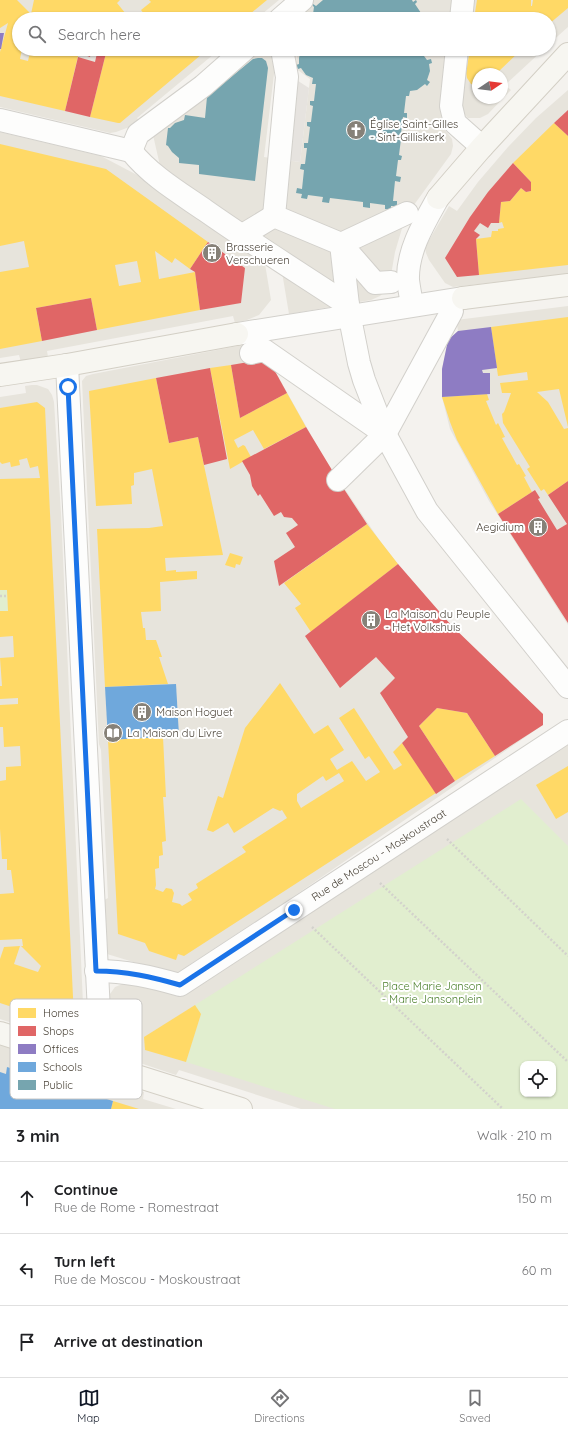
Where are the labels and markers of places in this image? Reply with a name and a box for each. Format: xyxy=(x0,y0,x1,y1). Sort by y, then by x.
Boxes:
place label: Église Saint-Gilles - Sint-Gilliskerk xyxy=(370,117,458,144)
church icon: Église Saint-Gilles - Sint-Gilliskerk xyxy=(345,119,367,141)
place label: Brasserie Verschueren xyxy=(226,240,290,267)
building icon: Brasserie Verschueren xyxy=(201,242,223,264)
building icon: Aegidium xyxy=(527,516,549,538)
place label: Aegidium xyxy=(476,520,524,534)
place label: La Maison du Peuple - Het Volkshuis xyxy=(385,607,490,634)
building icon: La Maison du Peuple - Het Volkshuis xyxy=(360,609,382,631)
building icon: Maison Hoguet xyxy=(131,701,153,723)
place label: Maison Hoguet xyxy=(156,705,233,719)
library icon: La Maison du Livre xyxy=(102,722,124,744)
place label: La Maison du Livre xyxy=(127,726,222,740)

